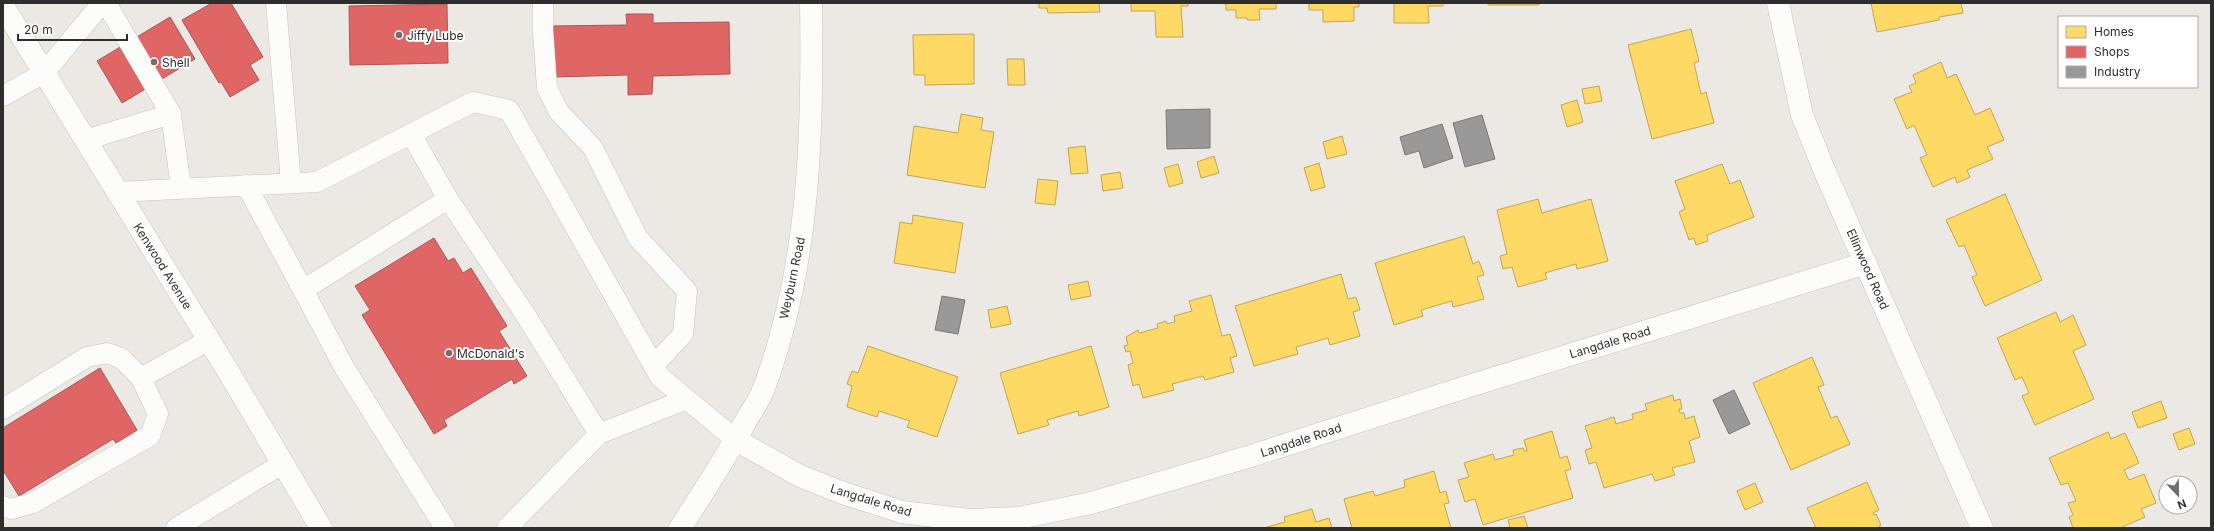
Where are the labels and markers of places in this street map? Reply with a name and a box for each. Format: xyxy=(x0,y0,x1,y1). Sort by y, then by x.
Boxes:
place label: Jiffy Lube xyxy=(407,28,464,43)
marker: Jiffy Lube xyxy=(394,30,404,40)
place label: Shell xyxy=(162,55,190,70)
marker: Shell xyxy=(149,57,159,67)
place label: McDonald's xyxy=(457,346,525,361)
marker: McDonald's xyxy=(444,348,454,358)

